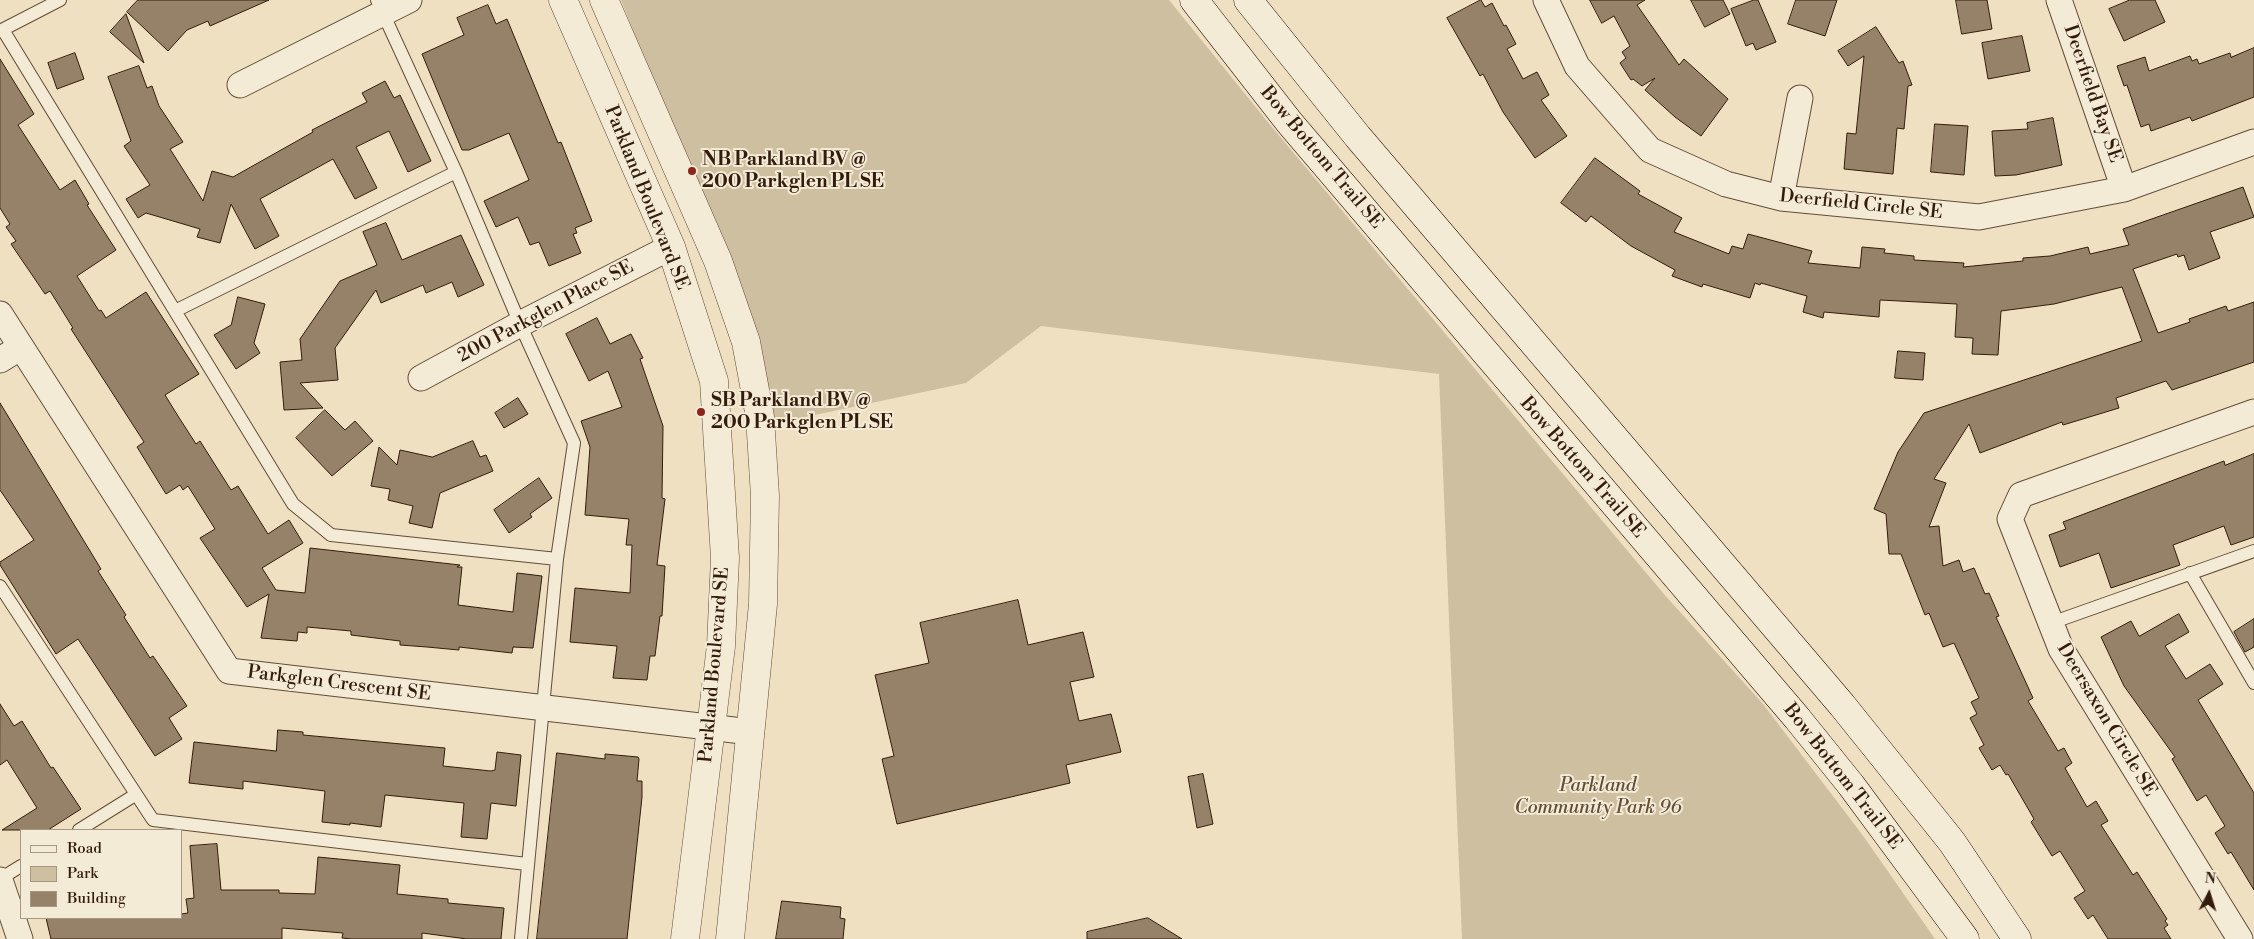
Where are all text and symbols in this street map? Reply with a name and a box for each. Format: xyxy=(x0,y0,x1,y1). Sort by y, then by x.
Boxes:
street label: Deerfield Bay SE xyxy=(2058,22,2126,166)
street label: Bow Bottom Trail SE xyxy=(1255,82,1387,234)
street label: Parkland Boulevard SE xyxy=(599,103,693,293)
place label: NB Parkland BV @ 200 Parkglen PL SE xyxy=(702,149,884,193)
marker: NB Parkland BV @ 200 Parkglen PL SE xyxy=(686,165,698,177)
street label: Deerfield Circle SE xyxy=(1778,185,1944,225)
street label: 200 Parkglen Place SE xyxy=(454,256,638,368)
place label: SB Parkland BV @ 200 Parkglen PL SE xyxy=(711,390,893,434)
street label: Bow Bottom Trail SE xyxy=(1515,393,1649,543)
marker: SB Parkland BV @ 200 Parkglen PL SE xyxy=(695,406,707,418)
street label: Parkland Boulevard SE xyxy=(695,566,735,764)
street label: Deersaxon Circle SE xyxy=(2051,639,2161,801)
street label: Parkglen Crescent SE xyxy=(246,661,432,707)
street label: Bow Bottom Trail SE xyxy=(1778,699,1906,855)
park label: Parkland Community Park 96 xyxy=(1514,775,1682,819)
legend xyxy=(20,829,182,919)
text: Road xyxy=(67,839,102,858)
text: Park xyxy=(67,864,98,883)
north arrow xyxy=(2184,869,2234,919)
text: N xyxy=(2204,870,2217,889)
text: Building xyxy=(67,889,126,908)

